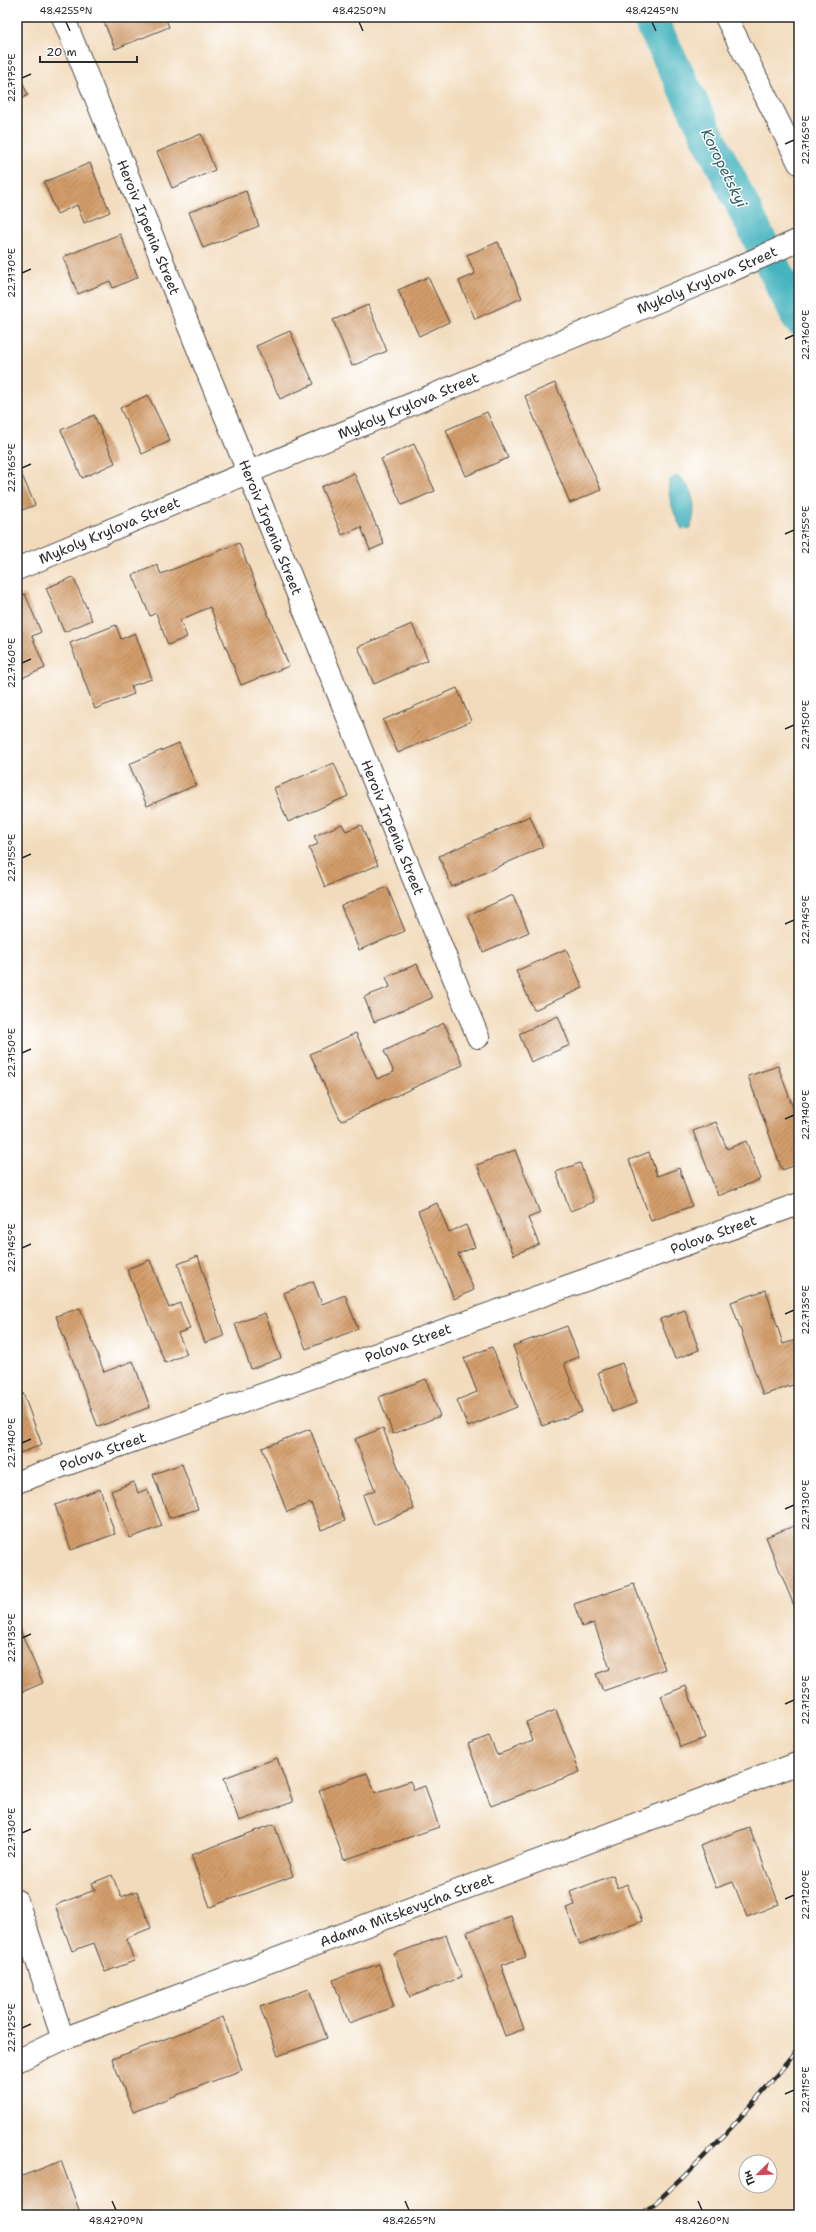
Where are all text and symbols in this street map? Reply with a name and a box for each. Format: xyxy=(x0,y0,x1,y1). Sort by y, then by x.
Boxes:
text: 48.4255°N xyxy=(39,4,93,17)
text: 48.4250°N xyxy=(332,4,386,17)
text: 48.4245°N xyxy=(625,4,679,17)
scale bar xyxy=(40,38,137,64)
text: 20 m xyxy=(46,44,77,60)
text: 22.7175°E xyxy=(5,53,18,103)
text: 22.7165°E xyxy=(799,115,812,165)
water label: Koropetskyi xyxy=(696,125,752,211)
street label: Heroiv Irpenia Street xyxy=(113,157,184,298)
street label: Mykoly Krylova Street xyxy=(634,242,780,318)
text: 22.7170°E xyxy=(5,248,18,298)
text: 22.7160°E xyxy=(799,310,812,360)
street label: Mykoly Krylova Street xyxy=(335,368,481,443)
text: 22.7165°E xyxy=(5,443,18,493)
street label: Heroiv Irpenia Street xyxy=(235,457,306,598)
street label: Mykoly Krylova Street xyxy=(36,493,182,568)
text: 22.7155°E xyxy=(799,506,812,554)
text: 22.7160°E xyxy=(5,638,18,688)
text: 22.7150°E xyxy=(799,700,812,750)
street label: Heroiv Irpenia Street xyxy=(357,757,428,898)
text: 22.7155°E xyxy=(5,834,18,882)
text: 22.7145°E xyxy=(799,895,812,945)
text: 22.7150°E xyxy=(5,1028,18,1078)
text: 22.7140°E xyxy=(799,1090,812,1140)
street label: Polova Street xyxy=(668,1211,759,1258)
text: 22.7145°E xyxy=(5,1223,18,1273)
text: 22.7135°E xyxy=(799,1285,812,1335)
street label: Polova Street xyxy=(362,1319,454,1367)
text: 22.7140°E xyxy=(5,1418,18,1468)
street label: Polova Street xyxy=(57,1428,148,1475)
text: 22.7130°E xyxy=(799,1480,812,1530)
text: 22.7135°E xyxy=(5,1613,18,1663)
text: 22.7125°E xyxy=(799,1675,812,1725)
text: 22.7130°E xyxy=(5,1808,18,1858)
street label: Adama Mitskevycha Street xyxy=(317,1869,496,1951)
text: 22.7120°E xyxy=(799,1870,812,1920)
text: 22.7125°E xyxy=(5,2003,18,2053)
text: 22.7115°E xyxy=(799,2067,812,2113)
north arrow xyxy=(738,2154,778,2194)
text: Пн xyxy=(740,2168,759,2187)
text: 48.4270°N xyxy=(89,2214,143,2227)
text: 48.4265°N xyxy=(382,2214,436,2227)
text: 48.4260°N xyxy=(675,2214,729,2227)

